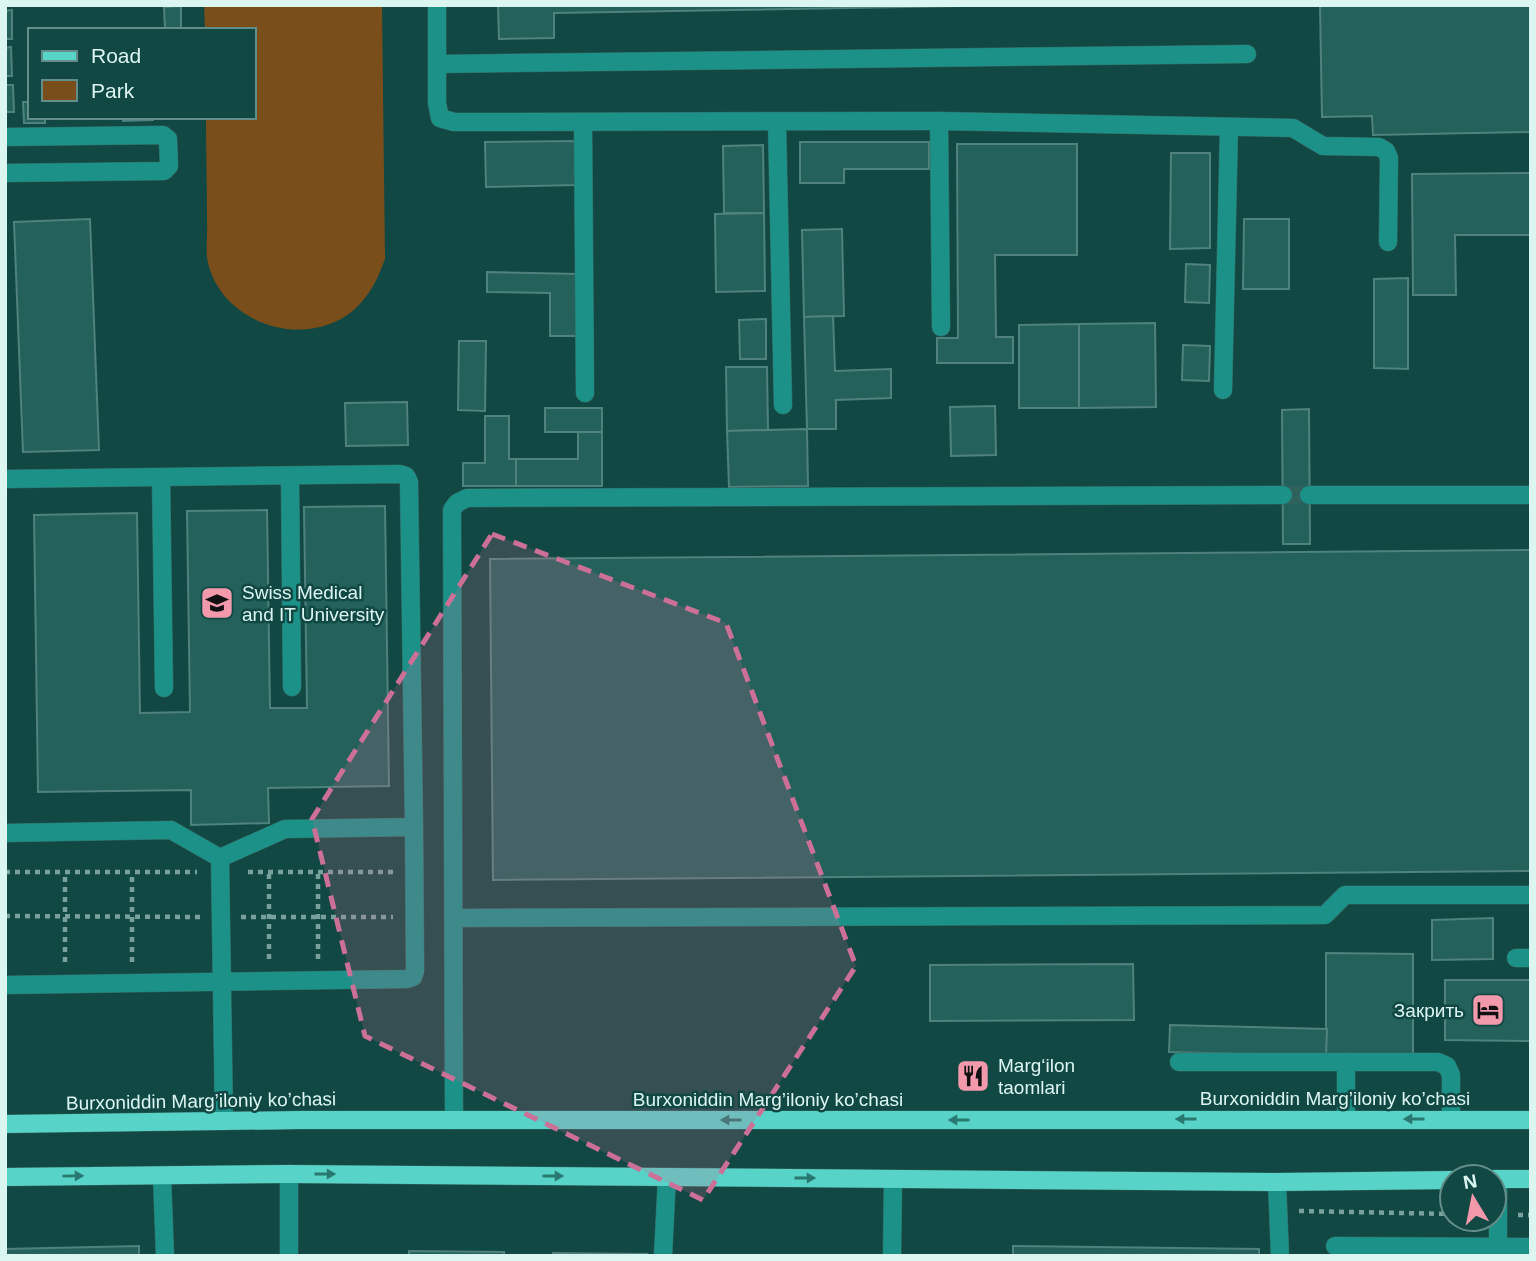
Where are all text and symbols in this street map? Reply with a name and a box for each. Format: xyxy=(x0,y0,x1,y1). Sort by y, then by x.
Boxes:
legend xyxy=(28,28,256,119)
text: Road xyxy=(91,44,141,67)
text: Park xyxy=(91,79,135,102)
place label: Swiss Medical and IT University xyxy=(242,582,385,625)
school or university icon: Swiss Medical and IT University xyxy=(198,584,236,622)
hotel icon: Закрить xyxy=(1469,991,1507,1029)
place label: Закрить xyxy=(1394,1000,1464,1021)
place label: Margʻilon taomlari xyxy=(998,1055,1075,1098)
restaurant icon: Margʻilon taomlari xyxy=(954,1057,992,1095)
street label: Burxoniddin Marg’iloniy ko’chasi xyxy=(66,1088,336,1114)
street label: Burxoniddin Marg’iloniy ko’chasi xyxy=(1200,1088,1470,1109)
street label: Burxoniddin Marg’iloniy ko’chasi xyxy=(633,1089,903,1110)
one-way arrow xyxy=(1175,1113,1197,1125)
one-way arrow xyxy=(1402,1113,1424,1125)
one-way arrow xyxy=(720,1114,742,1126)
one-way arrow xyxy=(947,1114,969,1126)
north arrow xyxy=(1438,1163,1508,1233)
one-way arrow xyxy=(315,1168,337,1180)
one-way arrow xyxy=(542,1170,564,1182)
text: N xyxy=(1462,1170,1479,1193)
one-way arrow xyxy=(63,1171,85,1182)
one-way arrow xyxy=(794,1172,816,1184)

